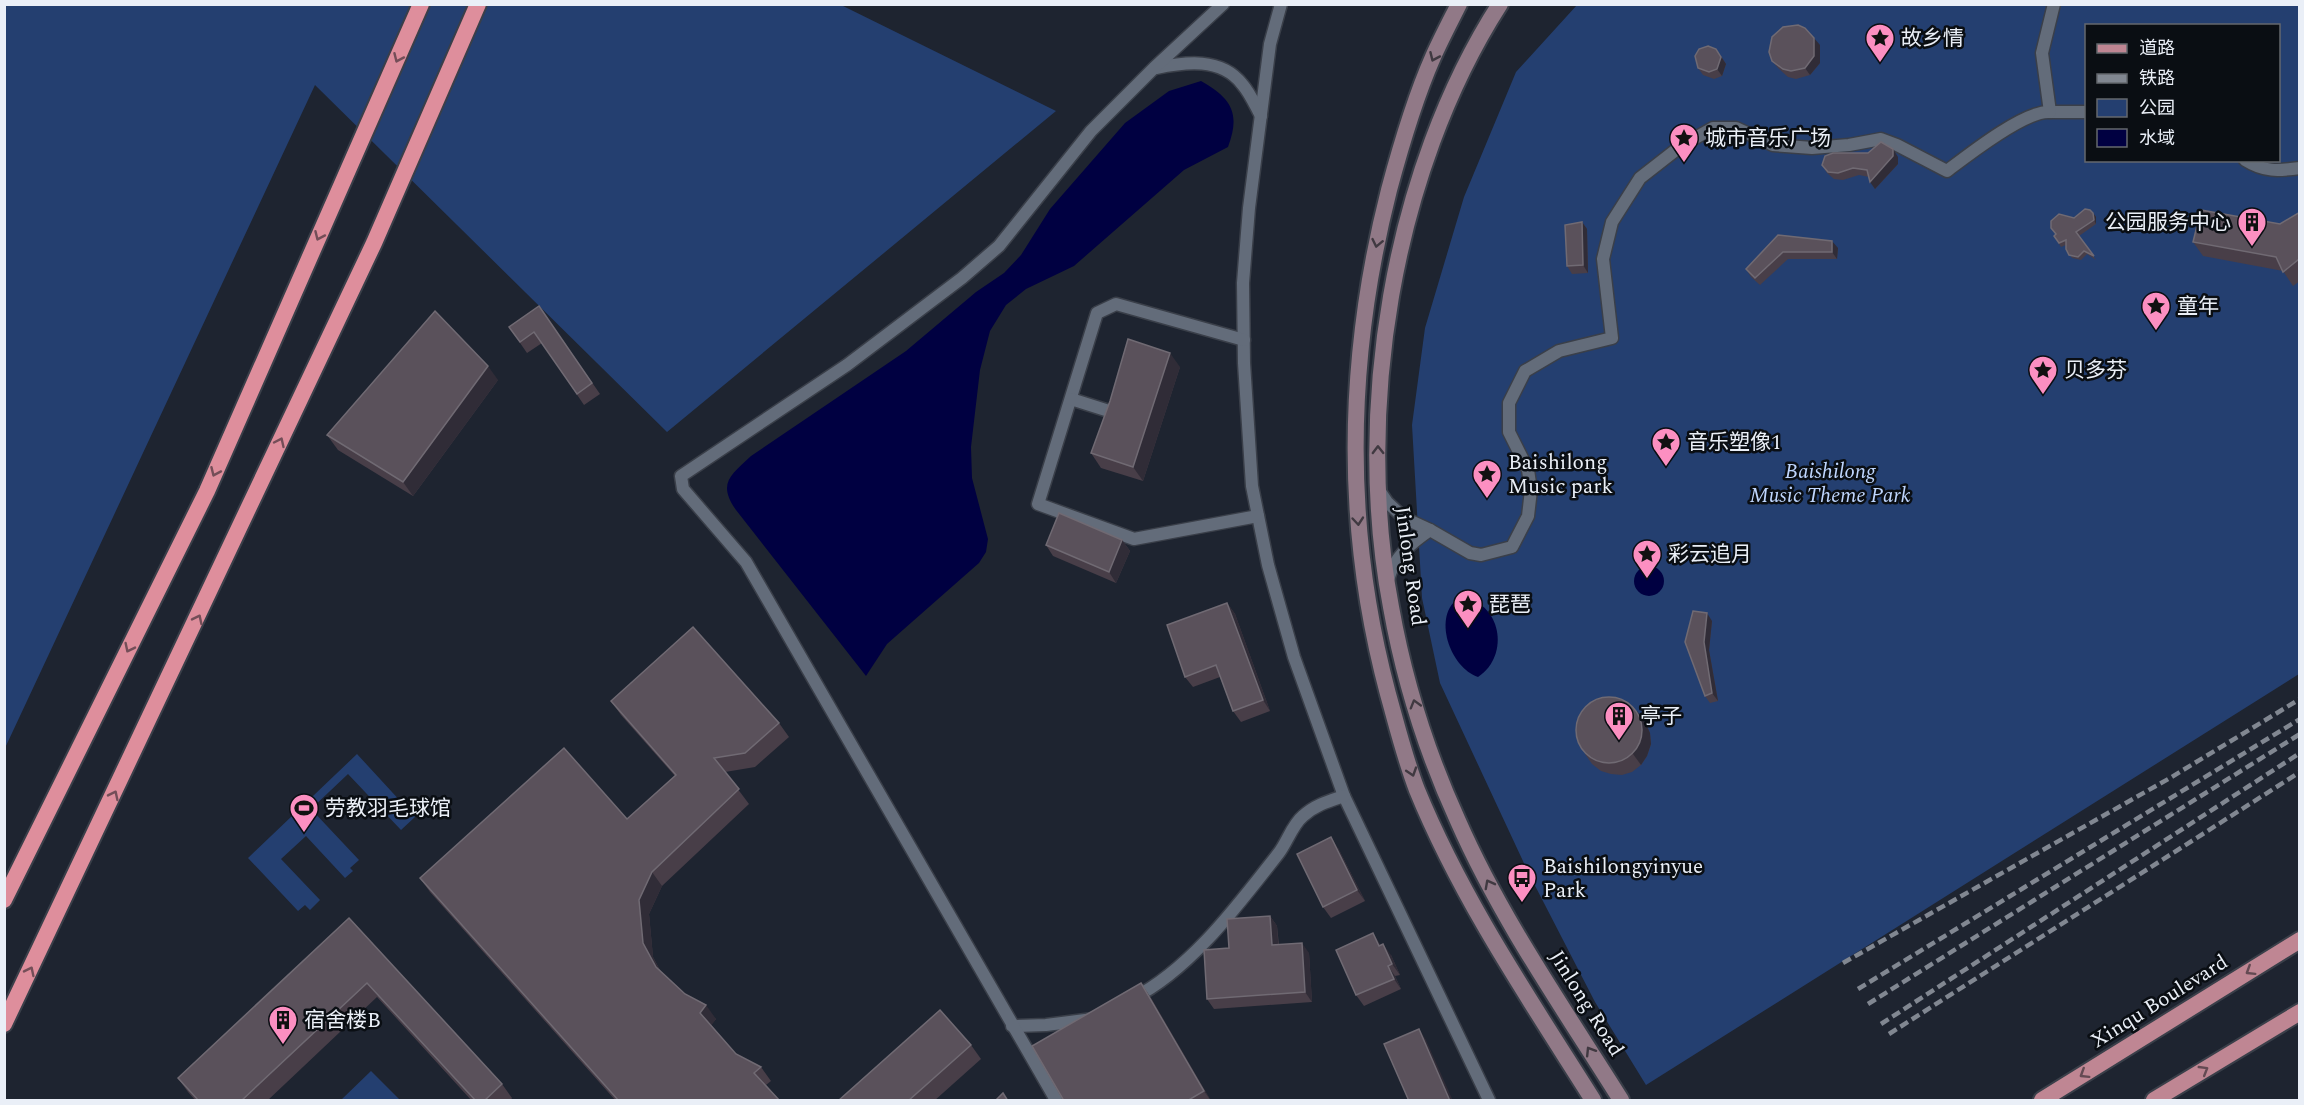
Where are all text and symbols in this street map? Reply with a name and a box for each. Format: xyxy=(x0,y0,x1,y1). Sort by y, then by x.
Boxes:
place icon: 故乡情 xyxy=(1864,22,1896,64)
place label: 故乡情 xyxy=(1901,23,1964,55)
legend xyxy=(2085,24,2280,162)
text: 道路 xyxy=(2139,35,2175,62)
one-way arrow xyxy=(1429,51,1441,62)
one-way arrow xyxy=(393,52,405,63)
text: 铁路 xyxy=(2139,65,2175,92)
text: 公园 xyxy=(2139,95,2175,122)
place icon: 城市音乐广场 xyxy=(1668,122,1700,164)
place label: 城市音乐广场 xyxy=(1705,123,1831,155)
text: 水域 xyxy=(2139,125,2175,152)
building icon: 公园服务中心 xyxy=(2236,206,2268,248)
place label: 公园服务中心 xyxy=(2105,207,2231,239)
one-way arrow xyxy=(314,230,326,241)
one-way arrow xyxy=(1371,238,1384,248)
place icon: 童年 xyxy=(2140,290,2172,332)
place label: 童年 xyxy=(2177,291,2219,323)
place icon: 贝多芬 xyxy=(2027,354,2059,396)
place label: 贝多芬 xyxy=(2064,355,2127,387)
place icon: 音乐塑像1 xyxy=(1650,426,1682,468)
place label: 音乐塑像1 xyxy=(1687,427,1782,459)
one-way arrow xyxy=(273,438,285,449)
one-way arrow xyxy=(1372,446,1384,455)
place label: Baishilong Music park xyxy=(1508,447,1613,503)
park label: Baishilong Music Theme Park xyxy=(1749,456,1911,512)
place icon: Baishilong Music park xyxy=(1471,458,1503,500)
one-way arrow xyxy=(210,466,222,477)
street label: Jinlong Road xyxy=(1386,504,1434,628)
one-way arrow xyxy=(1351,516,1364,525)
place icon: 彩云追月 xyxy=(1631,538,1663,580)
place label: 彩云追月 xyxy=(1668,539,1752,571)
place icon: 琵琶 xyxy=(1452,588,1484,630)
place label: 琵琶 xyxy=(1489,589,1531,621)
one-way arrow xyxy=(190,614,202,625)
one-way arrow xyxy=(125,641,136,652)
one-way arrow xyxy=(1410,699,1422,710)
building icon: 亭子 xyxy=(1603,700,1635,742)
place label: 亭子 xyxy=(1640,701,1682,733)
one-way arrow xyxy=(1405,766,1417,777)
one-way arrow xyxy=(106,790,118,801)
sports icon: 劳教羽毛球馆 xyxy=(288,792,320,834)
place label: 劳教羽毛球馆 xyxy=(325,793,451,825)
place label: Baishilongyinyue Park xyxy=(1543,851,1703,907)
bus stop icon: Baishilongyinyue Park xyxy=(1506,862,1538,904)
one-way arrow xyxy=(1485,880,1496,891)
street label: Jinlong Road xyxy=(1541,944,1632,1063)
street label: Xinqu Boulevard xyxy=(2084,947,2235,1057)
one-way arrow xyxy=(2246,964,2257,975)
one-way arrow xyxy=(22,966,34,977)
building icon: 宿舍楼B xyxy=(267,1004,299,1046)
place label: 宿舍楼B xyxy=(304,1005,381,1037)
one-way arrow xyxy=(1586,1047,1598,1057)
one-way arrow xyxy=(2198,1066,2208,1078)
one-way arrow xyxy=(2080,1067,2090,1079)

